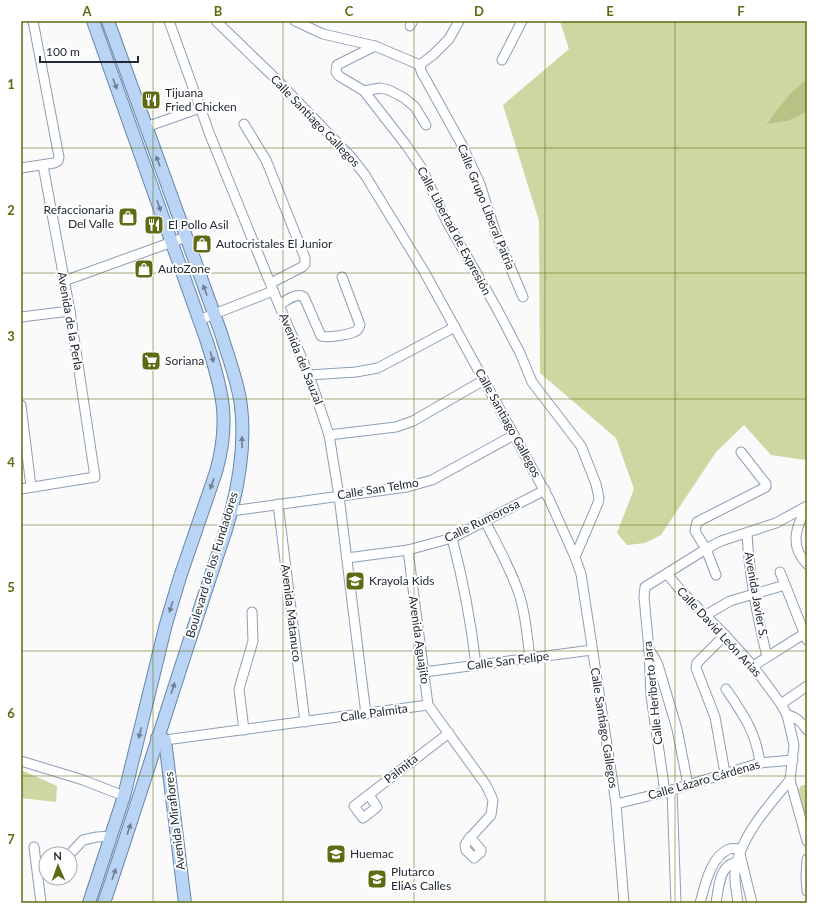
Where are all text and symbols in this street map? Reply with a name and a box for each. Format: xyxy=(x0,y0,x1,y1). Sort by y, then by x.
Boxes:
text: A xyxy=(81,3,92,19)
text: B xyxy=(214,3,223,19)
text: C xyxy=(345,3,354,19)
text: D xyxy=(474,3,484,19)
text: E xyxy=(606,3,614,19)
text: F xyxy=(737,3,745,19)
scale bar xyxy=(40,38,138,64)
text: 100 m xyxy=(46,44,80,59)
street label: Calle Santiago Gallegos xyxy=(267,71,363,170)
text: 1 xyxy=(7,76,15,92)
one-way arrow xyxy=(112,79,118,91)
place label: Tijuana Fried Chicken xyxy=(165,85,237,114)
restaurant icon: Tijuana Fried Chicken xyxy=(140,89,162,111)
street label: Calle Grupo Liberal Patria xyxy=(454,142,519,272)
one-way arrow xyxy=(155,154,161,166)
street label: Calle Libertad de Expresión xyxy=(414,164,495,298)
one-way arrow xyxy=(156,201,162,213)
text: 2 xyxy=(7,202,15,218)
place label: Refaccionaria Del Valle xyxy=(44,202,114,231)
shop icon: Refaccionaria Del Valle xyxy=(117,206,139,228)
restaurant icon: El Pollo Asil xyxy=(143,214,165,236)
place label: El Pollo Asil xyxy=(168,217,229,232)
shop icon: Autocristales El Junior xyxy=(191,233,213,255)
place label: Autocristales El Junior xyxy=(216,236,333,251)
shop icon: AutoZone xyxy=(133,258,155,280)
place label: AutoZone xyxy=(158,261,210,276)
street label: Avenida de la Perla xyxy=(54,271,87,371)
one-way arrow xyxy=(202,283,208,295)
street label: Avenida del Sauzal xyxy=(276,311,327,407)
text: 3 xyxy=(7,328,15,344)
supermarket icon: Soriana xyxy=(140,350,162,372)
one-way arrow xyxy=(209,351,215,363)
place label: Soriana xyxy=(165,353,204,368)
street label: Calle Santiago Gallegos xyxy=(472,366,545,480)
one-way arrow xyxy=(239,435,245,448)
text: 4 xyxy=(7,454,15,470)
street label: Calle San Telmo xyxy=(336,475,420,502)
one-way arrow xyxy=(209,478,215,490)
street label: Boulevard de los Fundadores xyxy=(182,490,241,640)
street label: Calle Rumorosa xyxy=(442,496,522,545)
street label: Avenida Javier S. xyxy=(741,550,772,640)
street label: Avenida Matanuco xyxy=(278,563,305,663)
school or university icon: Krayola Kids xyxy=(344,570,366,592)
place label: Krayola Kids xyxy=(369,573,434,588)
text: 5 xyxy=(7,579,15,595)
street label: Calle David León Arias xyxy=(674,584,765,680)
street label: Avenida Aguajito xyxy=(406,595,433,685)
one-way arrow xyxy=(168,601,174,613)
street label: Calle Heriberto Jara xyxy=(640,641,665,745)
street label: Calle San Felipe xyxy=(466,648,550,673)
street label: Calle Santiago Gallegos xyxy=(588,666,621,789)
one-way arrow xyxy=(170,682,176,694)
street label: Calle Palmita xyxy=(339,700,409,725)
text: 6 xyxy=(7,705,15,721)
one-way arrow xyxy=(136,727,142,739)
street label: Palmita xyxy=(381,751,421,786)
street label: Calle Lázaro Cárdenas xyxy=(646,756,761,803)
street label: Avenida Miraflores xyxy=(161,771,188,871)
one-way arrow xyxy=(126,823,132,835)
text: 7 xyxy=(7,831,15,847)
school or university icon: Huemac xyxy=(325,843,347,865)
north arrow xyxy=(38,846,78,886)
place label: Huemac xyxy=(350,846,394,861)
text: N xyxy=(53,849,62,862)
place label: Plutarco EliAs Calles xyxy=(391,864,451,893)
one-way arrow xyxy=(111,868,117,880)
school or university icon: Plutarco EliAs Calles xyxy=(366,868,388,890)

